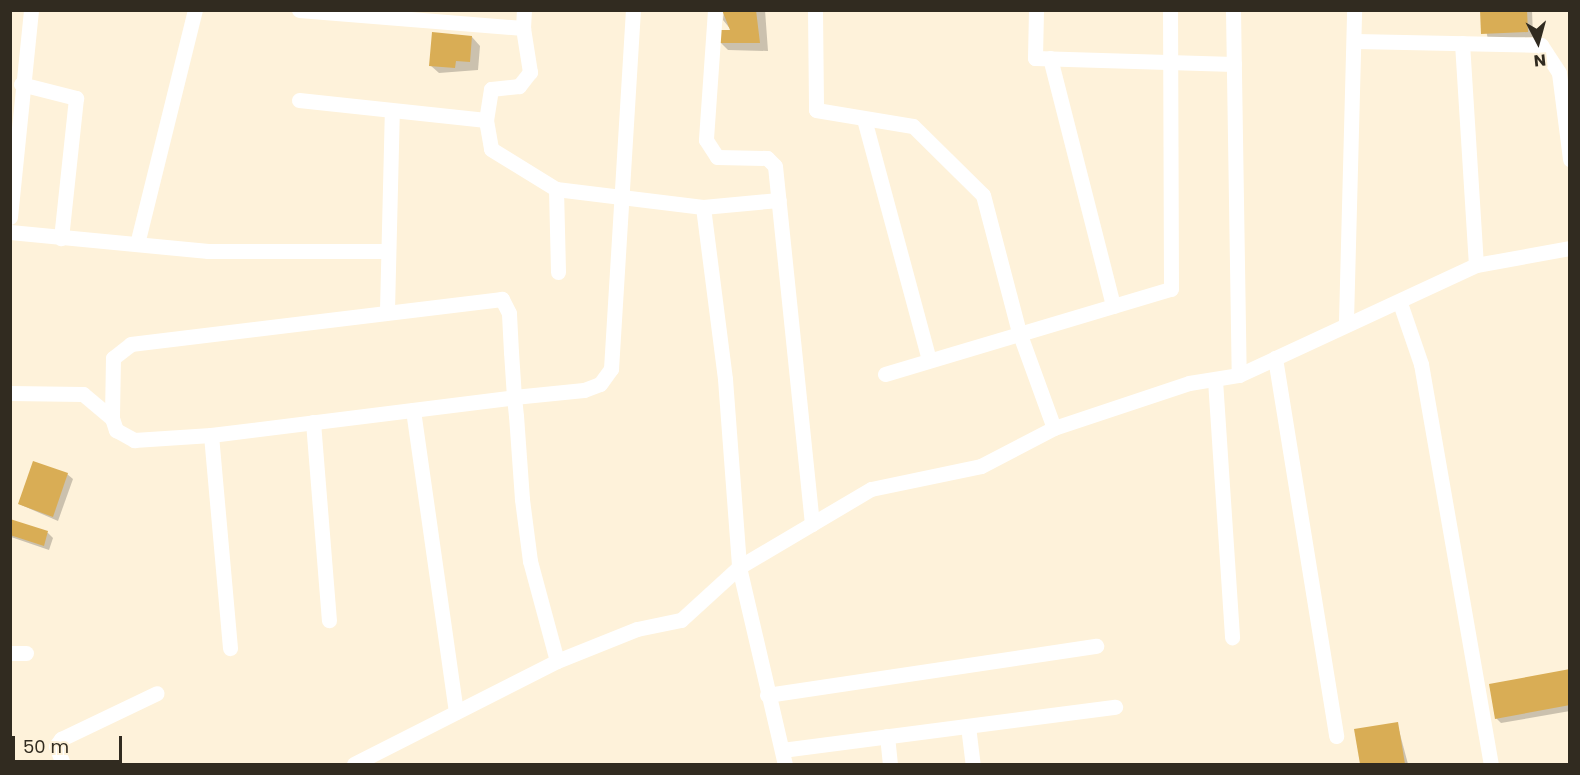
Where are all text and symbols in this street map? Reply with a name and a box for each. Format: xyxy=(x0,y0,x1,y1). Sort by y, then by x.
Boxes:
north arrow xyxy=(1508,12,1568,72)
text: N xyxy=(1533,48,1547,72)
scale bar xyxy=(15,724,124,762)
text: 50 m xyxy=(23,734,69,759)

